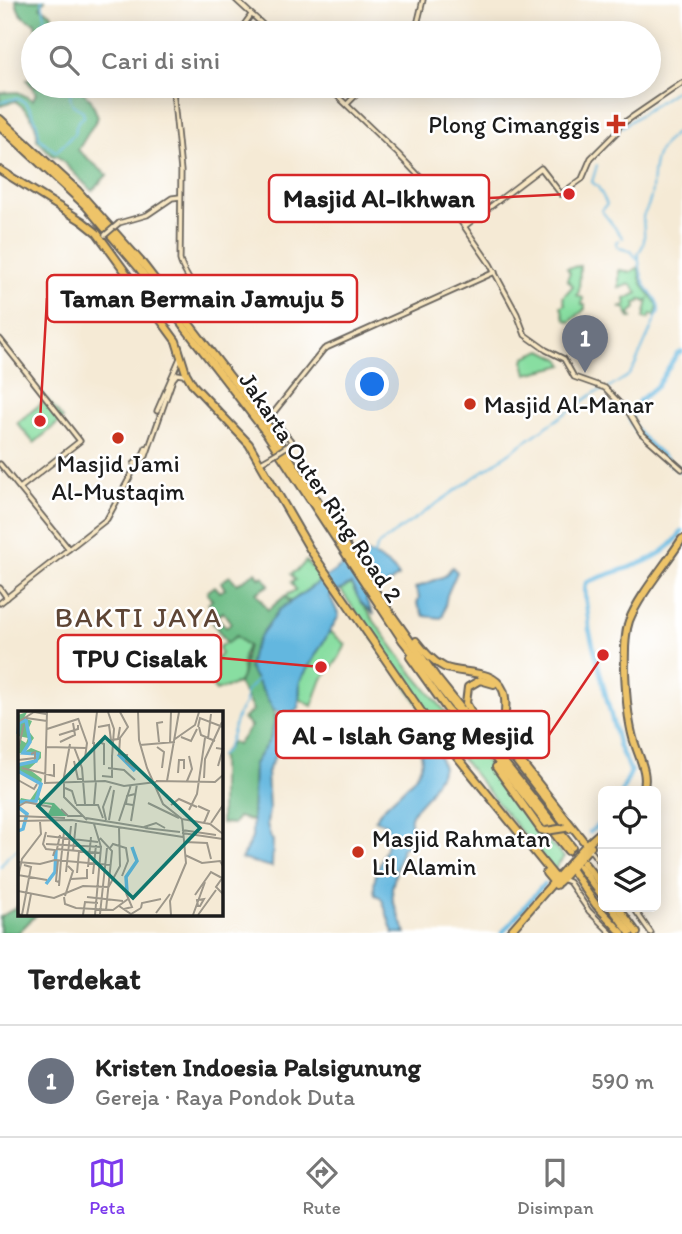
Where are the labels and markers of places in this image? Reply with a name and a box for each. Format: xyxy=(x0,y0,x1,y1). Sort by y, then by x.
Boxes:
place label: Plong Cimanggis xyxy=(428,110,600,139)
marker: Plong Cimanggis xyxy=(606,114,626,134)
callout: Masjid Al-Ikhwan xyxy=(269,175,489,222)
callout: Taman Bermain Jamuju 5 xyxy=(47,275,357,322)
pin: 1 xyxy=(562,315,608,373)
place label: Masjid Al-Manar xyxy=(484,390,654,419)
marker: Masjid Al-Manar xyxy=(462,396,478,412)
marker: Masjid Jami Al-Mustaqim xyxy=(110,430,126,446)
place label: Masjid Jami Al-Mustaqim xyxy=(51,449,185,506)
callout: TPU Cisalak xyxy=(58,635,221,682)
callout: Al - Islah Gang Mesjid xyxy=(276,711,549,758)
place label: Masjid Rahmatan Lil Alamin xyxy=(372,824,551,881)
marker: Masjid Rahmatan Lil Alamin xyxy=(350,844,366,860)

